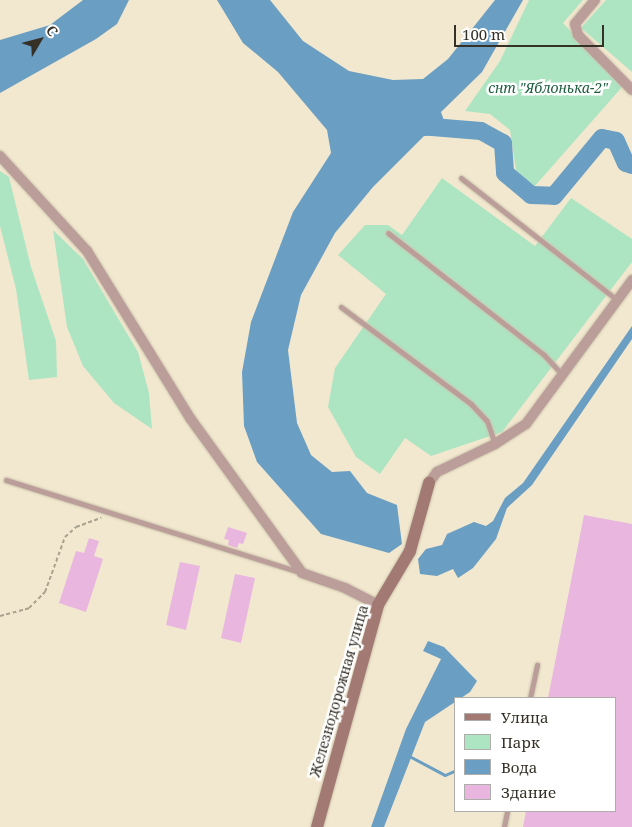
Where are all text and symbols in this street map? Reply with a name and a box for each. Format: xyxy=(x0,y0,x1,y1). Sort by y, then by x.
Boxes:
north arrow xyxy=(15,15,65,65)
scale bar xyxy=(457,15,607,47)
text: С xyxy=(42,21,63,40)
text: 100 m xyxy=(462,24,505,44)
park label: снт "Яблонька-2" xyxy=(488,80,608,96)
street label: Железнодорожная улица xyxy=(306,603,372,779)
legend xyxy=(454,697,617,812)
text: Улица xyxy=(501,707,549,727)
text: Парк xyxy=(501,732,540,752)
text: Вода xyxy=(501,757,537,777)
text: Здание xyxy=(501,782,556,802)

